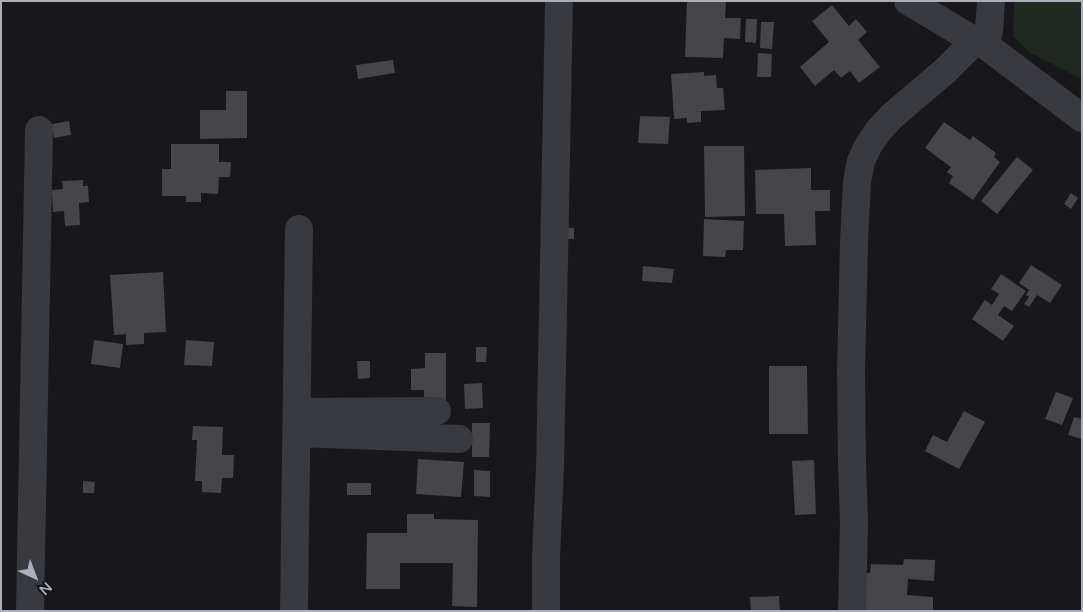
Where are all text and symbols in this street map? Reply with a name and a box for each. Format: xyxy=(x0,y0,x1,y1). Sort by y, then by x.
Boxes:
north arrow xyxy=(10,552,60,602)
text: N xyxy=(36,578,55,598)

